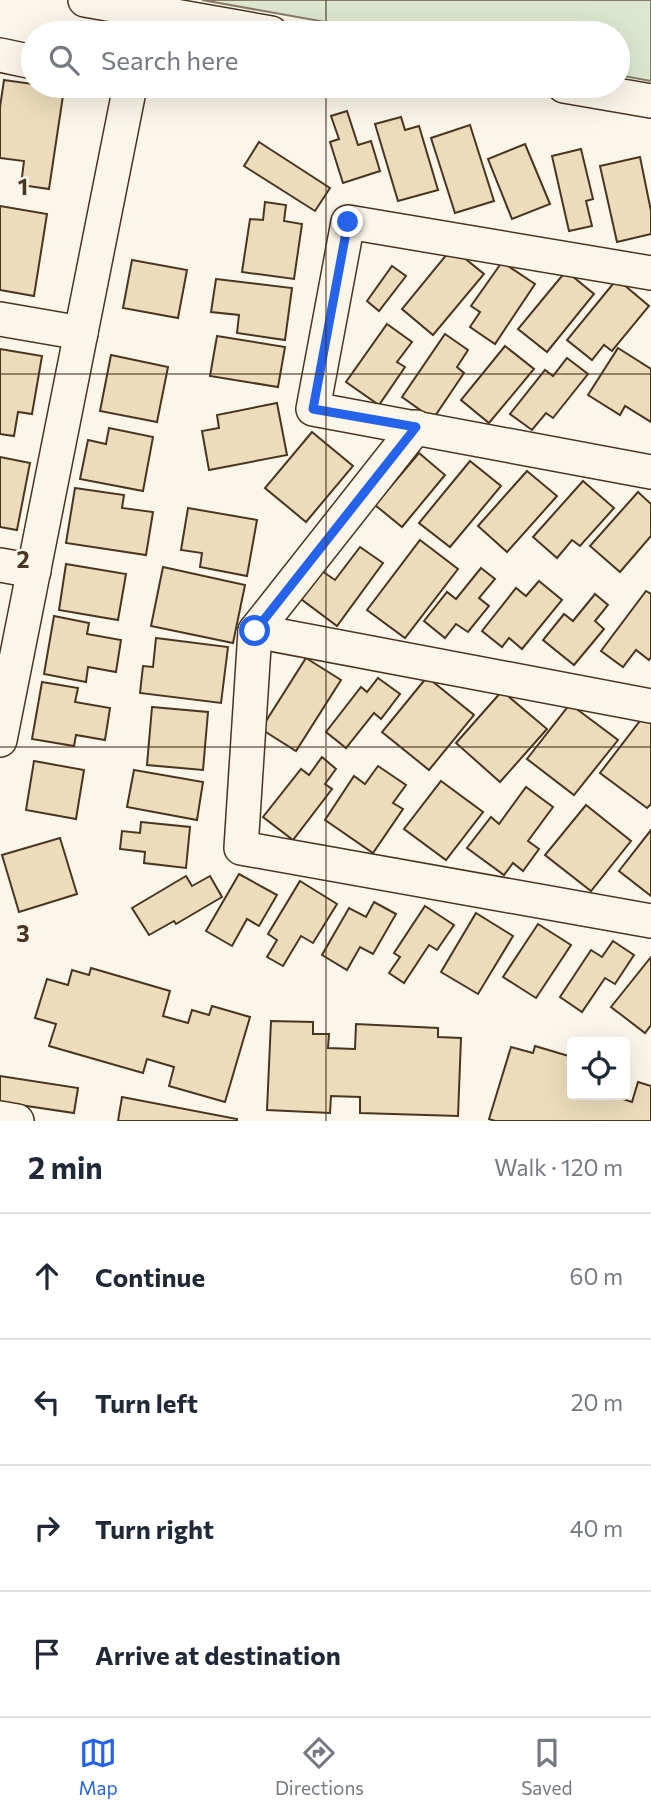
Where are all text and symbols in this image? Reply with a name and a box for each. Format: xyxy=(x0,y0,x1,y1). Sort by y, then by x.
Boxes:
search box xyxy=(21,21,630,98)
icon: search xyxy=(45,41,83,79)
text: Search here xyxy=(101,44,239,75)
text: 1 xyxy=(18,172,28,200)
route end xyxy=(332,206,363,237)
text: 2 xyxy=(16,545,30,573)
route start xyxy=(239,615,270,646)
text: 3 xyxy=(16,919,30,947)
map controls xyxy=(567,1037,630,1100)
button: locate xyxy=(567,1037,630,1100)
text: 2 min xyxy=(28,1148,103,1185)
text: Walk · 120 m xyxy=(494,1153,623,1181)
icon: ahead xyxy=(28,1257,66,1295)
text: Continue xyxy=(95,1261,205,1292)
text: 60 m xyxy=(570,1262,623,1290)
icon: left xyxy=(28,1383,66,1421)
text: Turn left xyxy=(95,1387,198,1418)
text: 20 m xyxy=(571,1388,623,1416)
icon: right xyxy=(28,1509,66,1547)
text: Turn right xyxy=(95,1513,214,1544)
text: 40 m xyxy=(570,1514,623,1542)
icon: arrive xyxy=(28,1635,66,1673)
text: Arrive at destination xyxy=(95,1639,341,1670)
tab: Map xyxy=(79,1734,118,1799)
tab: Directions xyxy=(275,1734,364,1799)
tab: Saved xyxy=(521,1734,572,1799)

